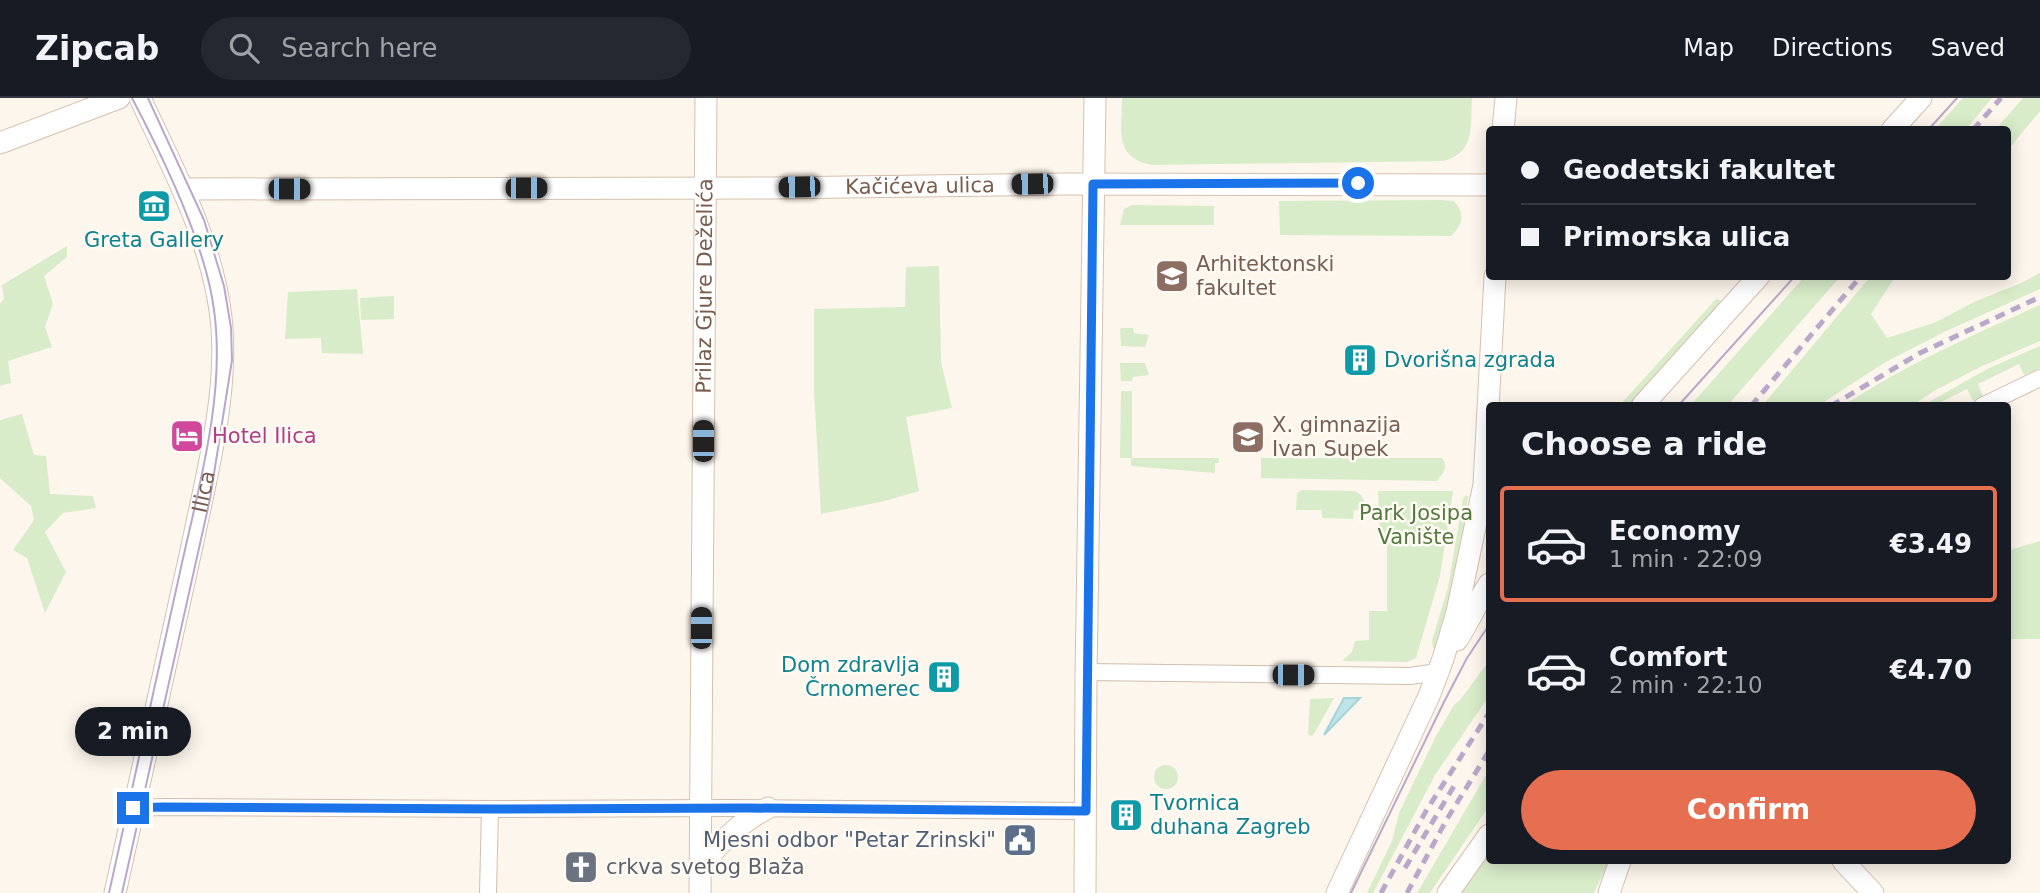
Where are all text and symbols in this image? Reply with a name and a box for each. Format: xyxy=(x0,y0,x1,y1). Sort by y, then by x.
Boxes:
search box xyxy=(201,17,691,80)
text: Zipcab xyxy=(35,29,159,68)
icon: search xyxy=(225,29,263,67)
text: Search here xyxy=(281,33,438,63)
text: Map xyxy=(1683,34,1734,62)
text: Directions xyxy=(1772,34,1893,62)
text: Saved xyxy=(1931,34,2005,62)
text: Geodetski fakultet xyxy=(1563,155,1835,185)
route start xyxy=(1342,167,1374,199)
street label: Kačićeva ulica xyxy=(845,173,995,199)
car xyxy=(1011,173,1054,195)
car xyxy=(778,176,821,198)
car xyxy=(506,178,548,199)
street label: Prilaz Gjure Deželića xyxy=(692,178,717,394)
car xyxy=(269,179,311,200)
museum icon: Greta Gallery xyxy=(135,187,173,225)
text: Primorska ulica xyxy=(1563,222,1790,252)
place label: Greta Gallery xyxy=(84,228,224,252)
place label: Arhitektonski fakultet xyxy=(1196,252,1334,300)
school or university icon: Arhitektonski fakultet xyxy=(1153,257,1191,295)
building icon: Dvorišna zgrada xyxy=(1341,341,1379,379)
place label: Dvorišna zgrada xyxy=(1384,348,1556,372)
place label: X. gimnazija Ivan Supek xyxy=(1272,413,1401,461)
hotel icon: Hotel Ilica xyxy=(168,417,206,455)
school or university icon: X. gimnazija Ivan Supek xyxy=(1229,418,1267,456)
car xyxy=(693,420,714,462)
place label: Hotel Ilica xyxy=(212,424,317,448)
text: Choose a ride xyxy=(1521,425,1767,463)
street label: Ilica xyxy=(187,469,220,515)
park label: Park Josipa Vanište xyxy=(1359,501,1473,549)
icon: car xyxy=(1525,513,1588,576)
text: Economy xyxy=(1609,516,1740,546)
text: €3.49 xyxy=(1890,529,1972,559)
text: 1 min · 22:09 xyxy=(1609,546,1763,572)
car xyxy=(691,607,712,649)
icon: car xyxy=(1525,639,1588,702)
text: Comfort xyxy=(1609,642,1727,672)
place label: Dom zdravlja Črnomerec xyxy=(781,653,920,701)
text: €4.70 xyxy=(1890,655,1972,685)
building icon: Dom zdravlja Črnomerec xyxy=(925,658,963,696)
car xyxy=(1273,665,1315,686)
text: 2 min · 22:10 xyxy=(1609,672,1763,698)
callout: 2 min xyxy=(75,706,191,756)
text: 2 min xyxy=(97,718,169,744)
button: Confirm xyxy=(1521,770,1976,850)
place label: Tvornica duhana Zagreb xyxy=(1149,791,1311,839)
route end xyxy=(117,792,149,824)
building icon: Tvornica duhana Zagreb xyxy=(1107,796,1145,834)
public building icon: Mjesni odbor "Petar Zrinski" xyxy=(1001,821,1039,859)
place label: Mjesni odbor "Petar Zrinski" xyxy=(703,828,996,852)
church icon: crkva svetog Blaža xyxy=(562,848,600,886)
place label: crkva svetog Blaža xyxy=(606,855,805,879)

